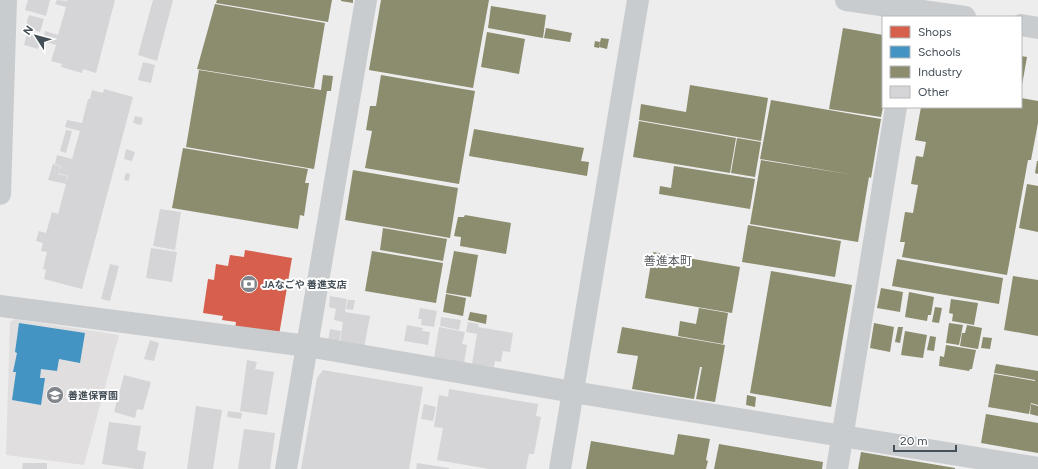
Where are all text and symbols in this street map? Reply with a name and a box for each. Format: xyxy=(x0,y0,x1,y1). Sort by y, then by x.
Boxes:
north arrow xyxy=(16,16,56,56)
legend xyxy=(882,16,1022,108)
text: N xyxy=(21,23,36,38)
text: Shops xyxy=(918,25,952,39)
text: Schools xyxy=(918,45,961,59)
text: Industry xyxy=(918,65,963,79)
text: Other xyxy=(918,85,949,99)
district label: 善進本町 xyxy=(644,254,692,268)
bank icon: JAなごや 善進支店 xyxy=(239,274,259,294)
place label: JAなごや 善進支店 xyxy=(262,278,347,291)
school or university icon: 善進保育園 xyxy=(45,385,65,405)
place label: 善進保育園 xyxy=(68,389,118,402)
scale bar xyxy=(894,427,956,453)
text: 20 m xyxy=(900,434,928,448)

